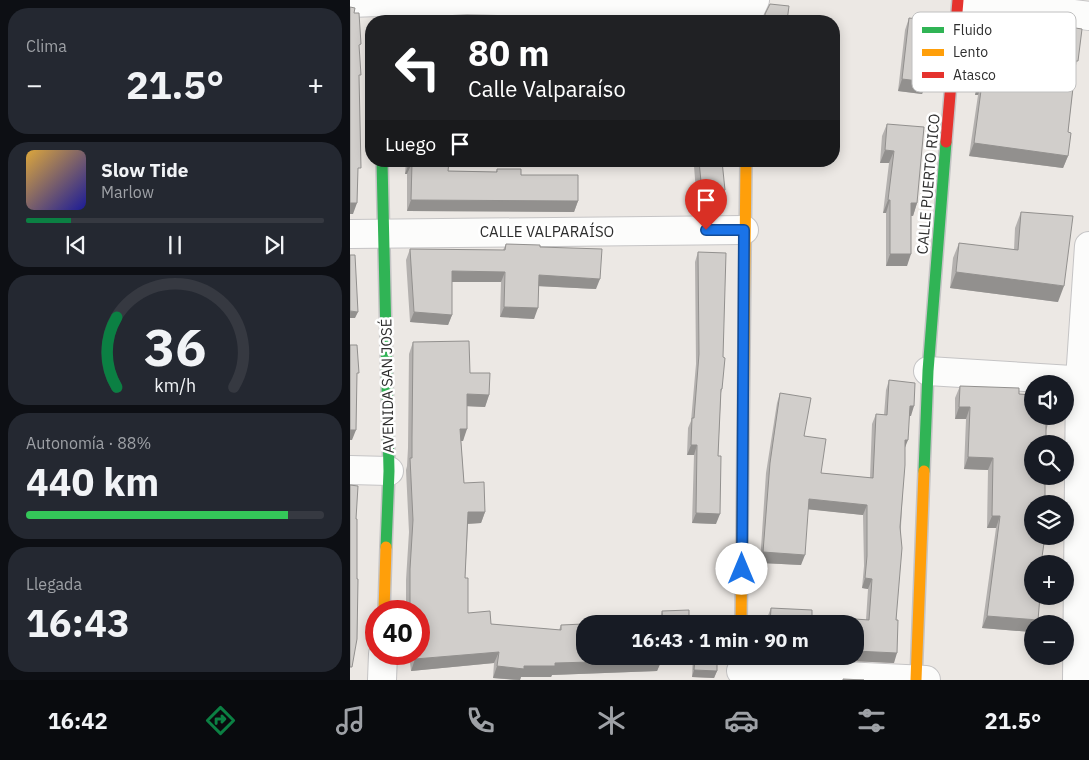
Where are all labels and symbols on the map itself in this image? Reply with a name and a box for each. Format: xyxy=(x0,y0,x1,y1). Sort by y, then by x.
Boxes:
legend xyxy=(912,12,1076,92)
text: Fluido xyxy=(953,21,992,39)
text: Lento xyxy=(953,43,988,61)
text: Atasco xyxy=(953,66,996,84)
street label: CALLE PUERTO RICO xyxy=(912,113,944,255)
pin xyxy=(685,179,727,230)
street label: CALLE VALPARAÍSO xyxy=(480,222,614,241)
street label: AVENIDA SAN JOSÉ xyxy=(376,318,398,454)
position arrow xyxy=(715,542,767,594)
speed limit sign: 40 xyxy=(365,600,430,665)

